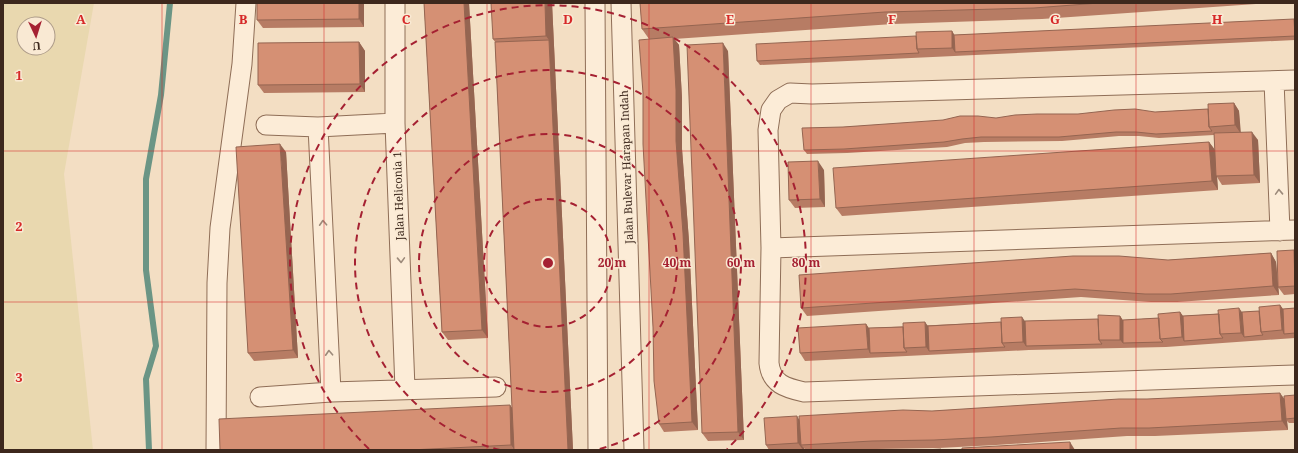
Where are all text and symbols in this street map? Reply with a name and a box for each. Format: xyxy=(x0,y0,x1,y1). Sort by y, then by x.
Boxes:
text: A xyxy=(76,10,86,28)
text: B xyxy=(239,10,248,28)
text: C xyxy=(402,10,411,28)
text: D xyxy=(563,10,573,28)
text: E xyxy=(726,10,735,28)
text: F xyxy=(888,10,896,28)
text: G xyxy=(1050,10,1060,28)
text: H xyxy=(1212,10,1223,28)
north arrow xyxy=(16,16,56,56)
text: U xyxy=(31,39,41,54)
text: 1 xyxy=(15,66,23,84)
street label: Jalan Bulevar Harapan Indah xyxy=(616,90,636,245)
street label: Jalan Heliconia 1 xyxy=(389,151,407,242)
one-way arrow xyxy=(1274,189,1283,195)
text: 2 xyxy=(15,217,23,235)
one-way arrow xyxy=(318,220,327,226)
text: 20 m xyxy=(598,254,626,271)
text: 40 m xyxy=(663,254,691,271)
text: 60 m xyxy=(727,254,755,271)
text: 80 m xyxy=(792,254,820,271)
centre of rings xyxy=(541,256,555,270)
one-way arrow xyxy=(396,257,405,263)
one-way arrow xyxy=(324,350,333,356)
text: 3 xyxy=(15,368,23,386)

